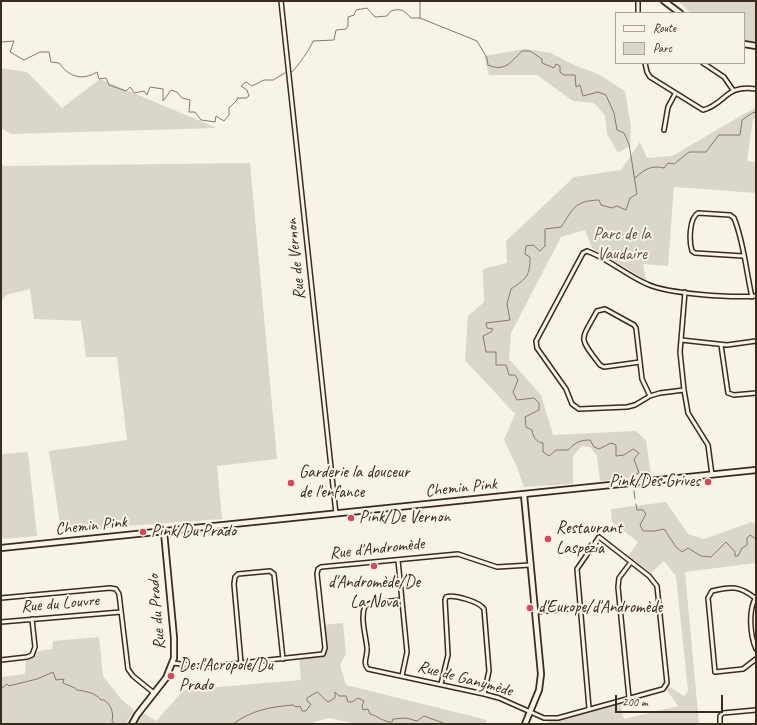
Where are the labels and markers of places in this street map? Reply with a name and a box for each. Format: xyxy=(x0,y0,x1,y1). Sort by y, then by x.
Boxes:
place label: Garderie la douceur de l'enfance xyxy=(299,463,409,503)
place label: Pink/Des Grives xyxy=(609,472,700,492)
marker: Pink/Des Grives xyxy=(703,477,713,487)
marker: Garderie la douceur de l'enfance xyxy=(286,478,296,488)
place label: Pink/De Vernon xyxy=(359,508,450,528)
marker: Pink/De Vernon xyxy=(346,513,356,523)
place label: Restaurant Laspézia xyxy=(556,519,622,559)
place label: Pink/Du Prado xyxy=(151,522,236,542)
marker: Pink/Du Prado xyxy=(138,527,148,537)
marker: Restaurant Laspézia xyxy=(543,534,553,544)
marker: d'Andromède/De La Nova xyxy=(369,561,379,571)
place label: d'Andromède/De La Nova xyxy=(328,573,420,613)
place label: d'Europe/d'Andromède xyxy=(538,598,662,618)
marker: d'Europe/d'Andromède xyxy=(525,603,535,613)
place label: De l'Acropole/Du Prado xyxy=(179,656,273,696)
marker: De l'Acropole/Du Prado xyxy=(166,671,176,681)

